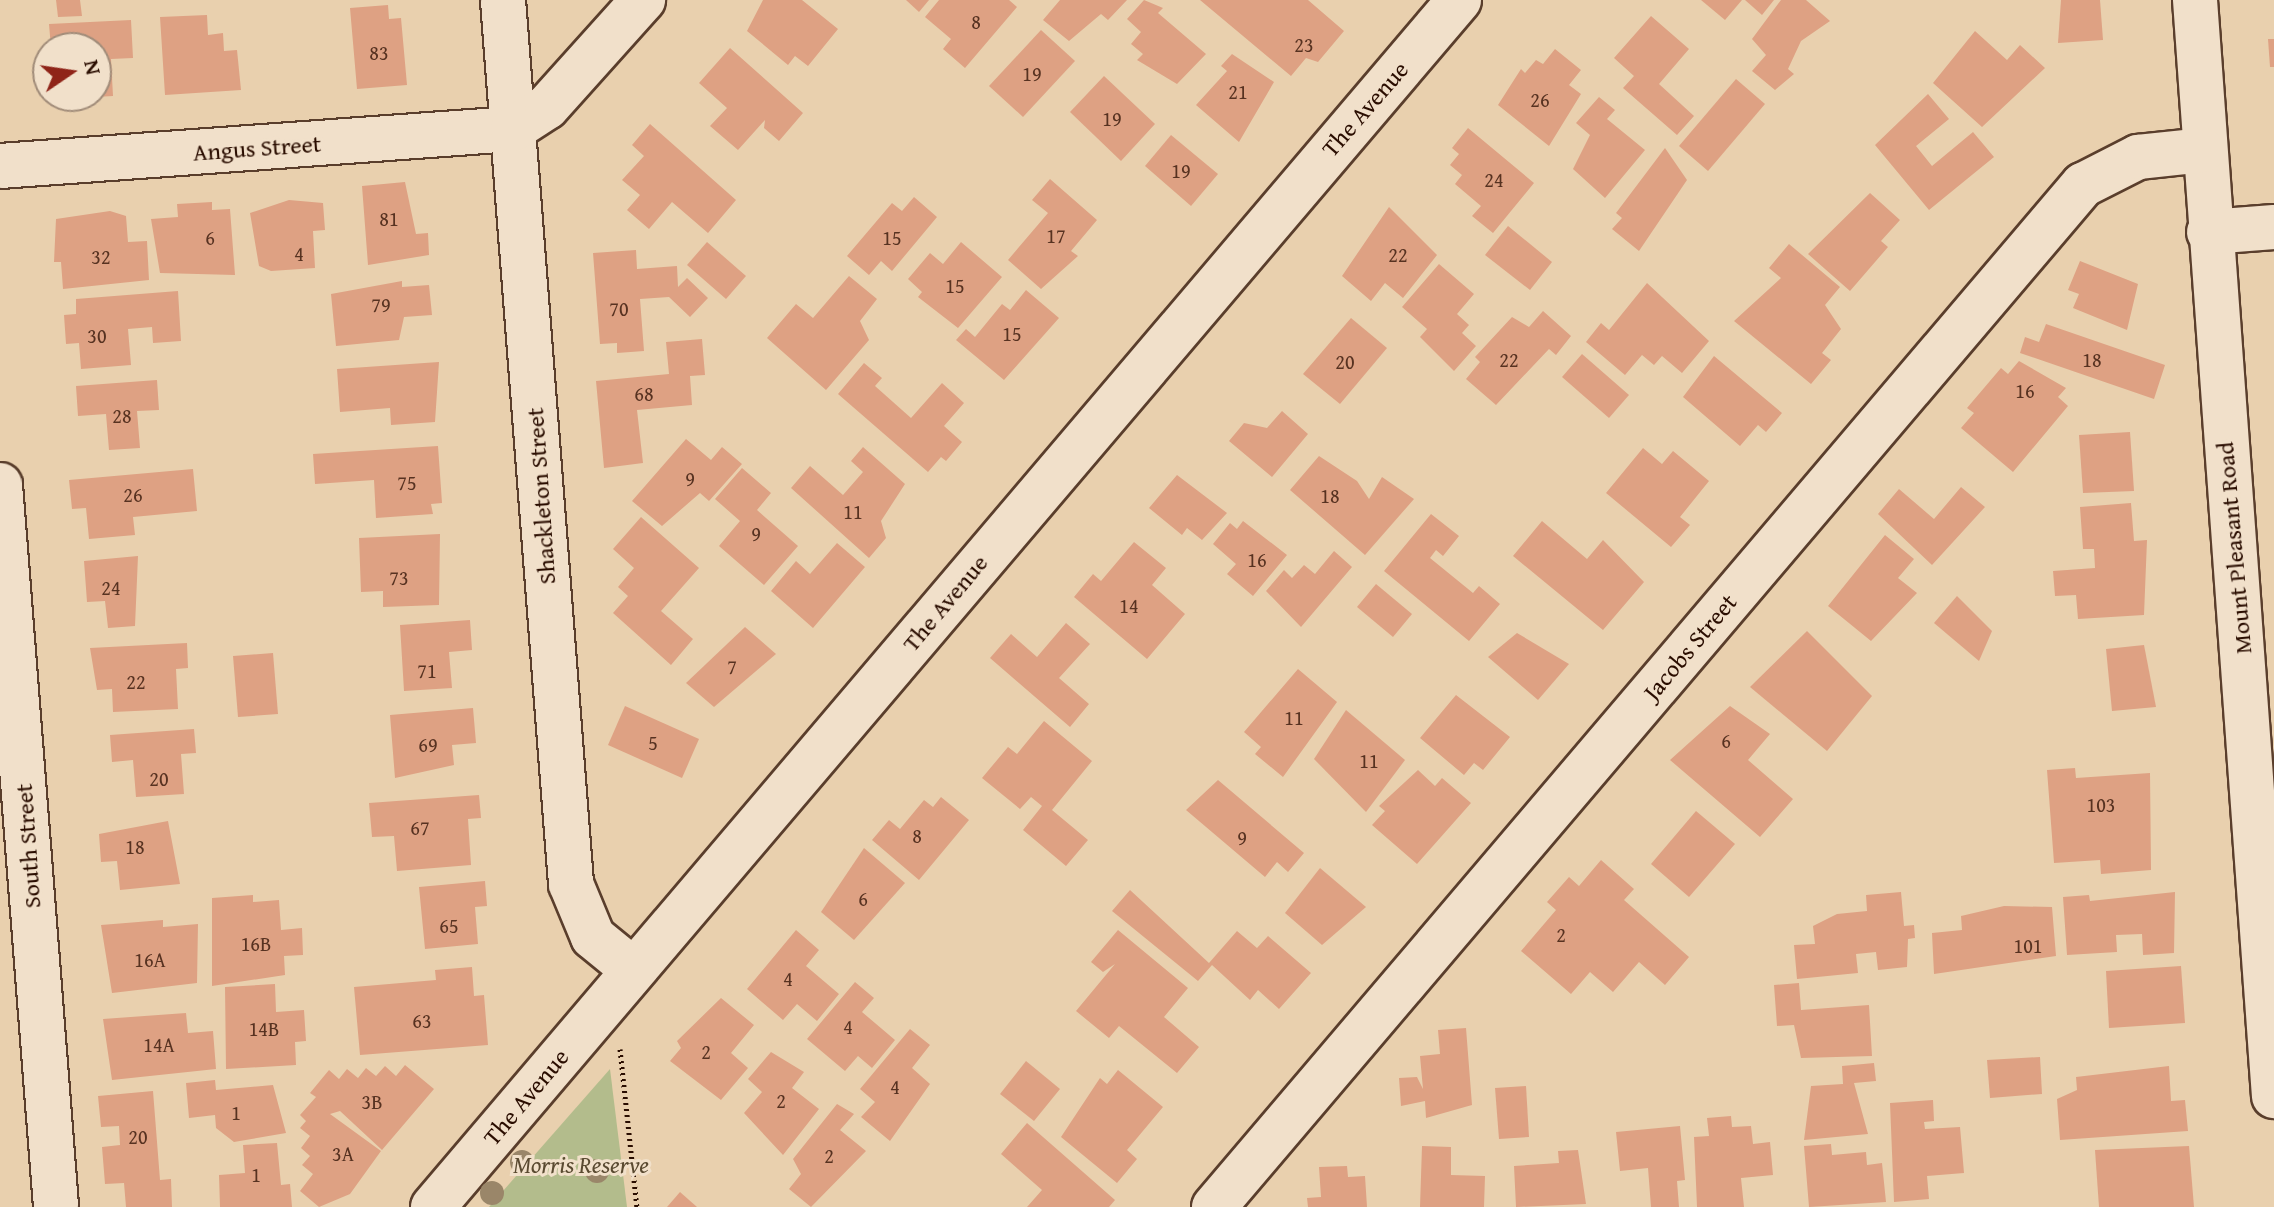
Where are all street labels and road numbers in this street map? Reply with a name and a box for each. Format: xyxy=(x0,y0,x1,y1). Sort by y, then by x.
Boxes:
street label: The Avenue xyxy=(1316,55,1414,163)
street label: Angus Street xyxy=(192,129,322,167)
street label: Shackleton Street xyxy=(520,407,562,585)
street label: Mount Pleasant Road xyxy=(2210,441,2258,655)
street label: The Avenue xyxy=(896,549,994,657)
street label: Jacobs Street xyxy=(1637,588,1743,706)
street label: South Street xyxy=(9,783,47,909)
street label: The Avenue xyxy=(477,1043,575,1151)

